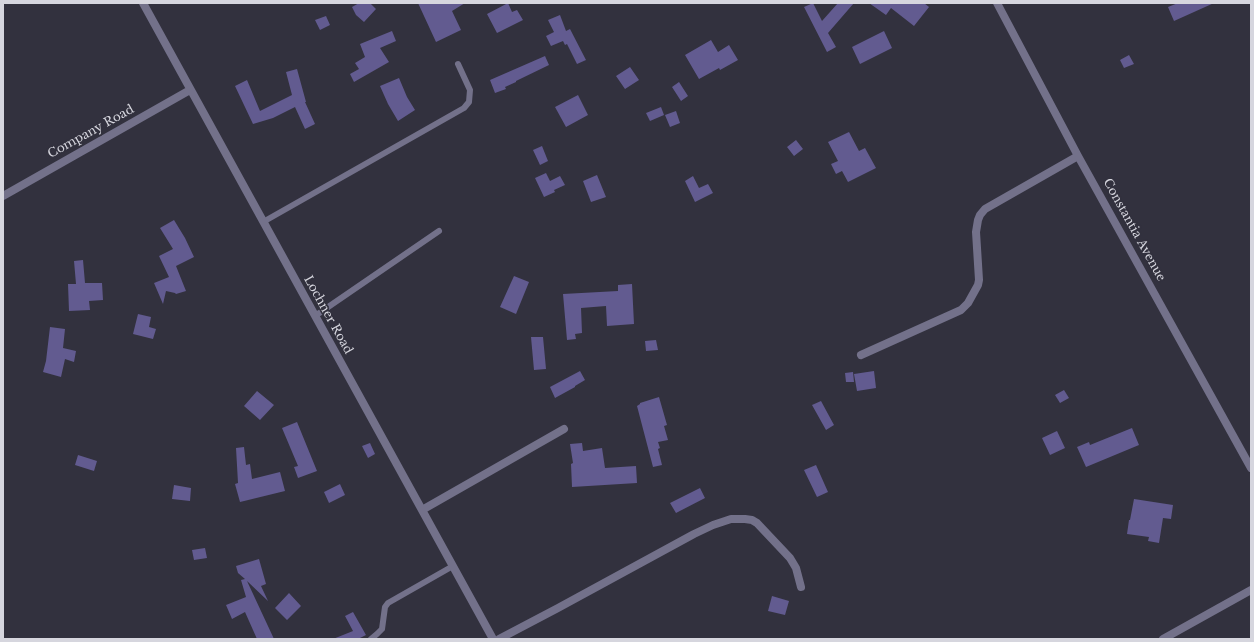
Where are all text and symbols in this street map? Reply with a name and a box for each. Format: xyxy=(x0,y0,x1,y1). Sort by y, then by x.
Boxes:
street label: Company Road xyxy=(45,102,137,162)
street label: Constantia Avenue xyxy=(1100,176,1168,284)
street label: Lochner Road xyxy=(300,273,356,357)

